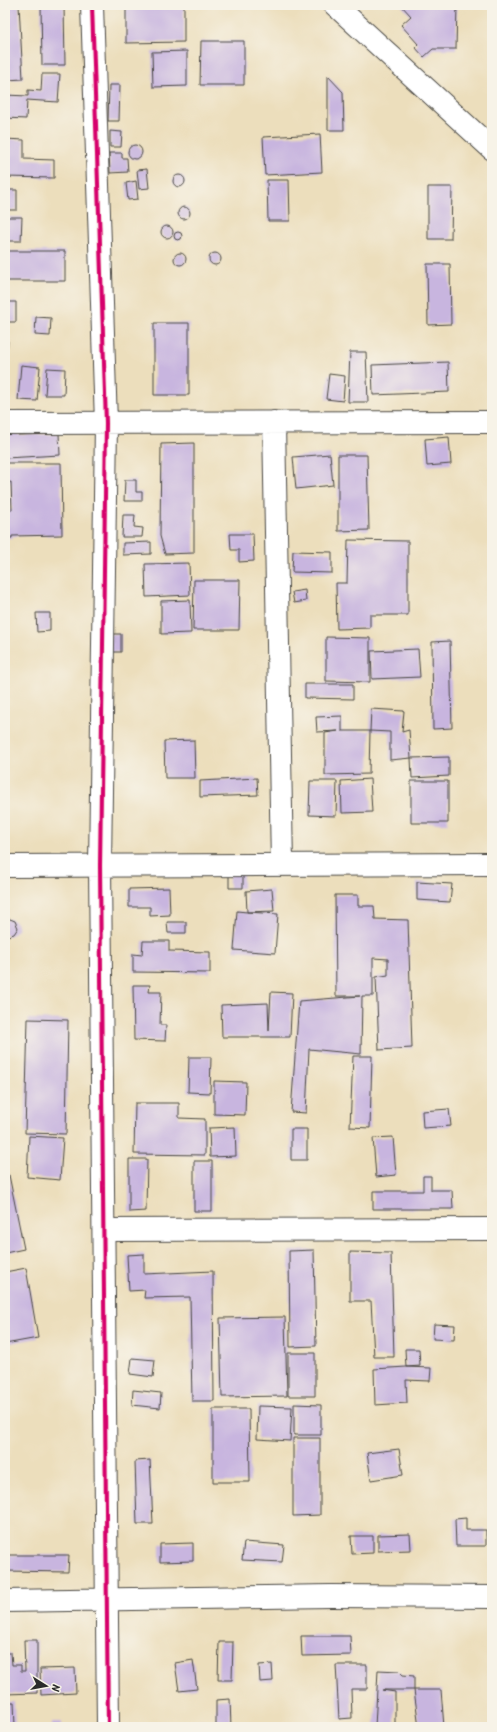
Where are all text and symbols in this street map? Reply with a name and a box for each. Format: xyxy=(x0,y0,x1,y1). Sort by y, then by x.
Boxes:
north arrow xyxy=(26,1666,66,1706)
text: N xyxy=(45,1683,64,1693)

